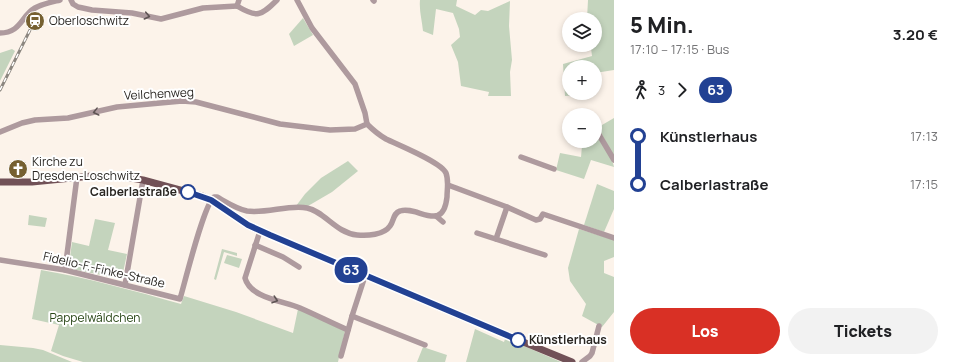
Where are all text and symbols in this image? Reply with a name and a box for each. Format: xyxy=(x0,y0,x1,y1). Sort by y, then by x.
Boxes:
station icon: Oberloschwitz xyxy=(24,10,46,32)
text: 5 Min. xyxy=(630,10,694,40)
place label: Oberloschwitz xyxy=(49,12,129,29)
one-way arrow xyxy=(144,12,151,20)
map controls xyxy=(562,12,602,148)
button: layers xyxy=(562,12,602,52)
text: 3.20 € xyxy=(893,24,938,45)
text: 17:10 – 17:15 · Bus xyxy=(630,40,729,58)
button: + xyxy=(562,60,602,100)
icon: walk xyxy=(630,79,652,101)
icon: forward xyxy=(671,79,693,101)
text: 63 xyxy=(707,80,724,99)
text: 3 xyxy=(658,81,665,99)
street label: Veilchenweg xyxy=(124,83,194,104)
one-way arrow xyxy=(93,107,100,115)
button: − xyxy=(562,108,602,148)
text: Künstlerhaus xyxy=(660,126,757,147)
text: 17:13 xyxy=(910,127,938,145)
place label: Kirche zu Dresden-Loschwitz xyxy=(32,153,140,184)
church icon: Kirche zu Dresden-Loschwitz xyxy=(7,158,29,180)
text: Calberlastraße xyxy=(660,174,769,195)
text: 17:15 xyxy=(910,175,938,193)
place label: Calberlastraße xyxy=(90,183,177,200)
marker: Calberlastraße xyxy=(180,184,196,200)
street label: Fidelio-F.-Finke-Straße xyxy=(42,247,167,292)
line badge: 63 xyxy=(333,257,369,283)
text: 63 xyxy=(343,260,359,279)
one-way arrow xyxy=(271,295,278,304)
button: Los xyxy=(630,308,780,354)
button: Tickets xyxy=(788,308,938,354)
park label: Pappelwäldchen xyxy=(50,309,140,326)
place label: Künstlerhaus xyxy=(529,331,607,348)
marker: Künstlerhaus xyxy=(510,332,526,348)

